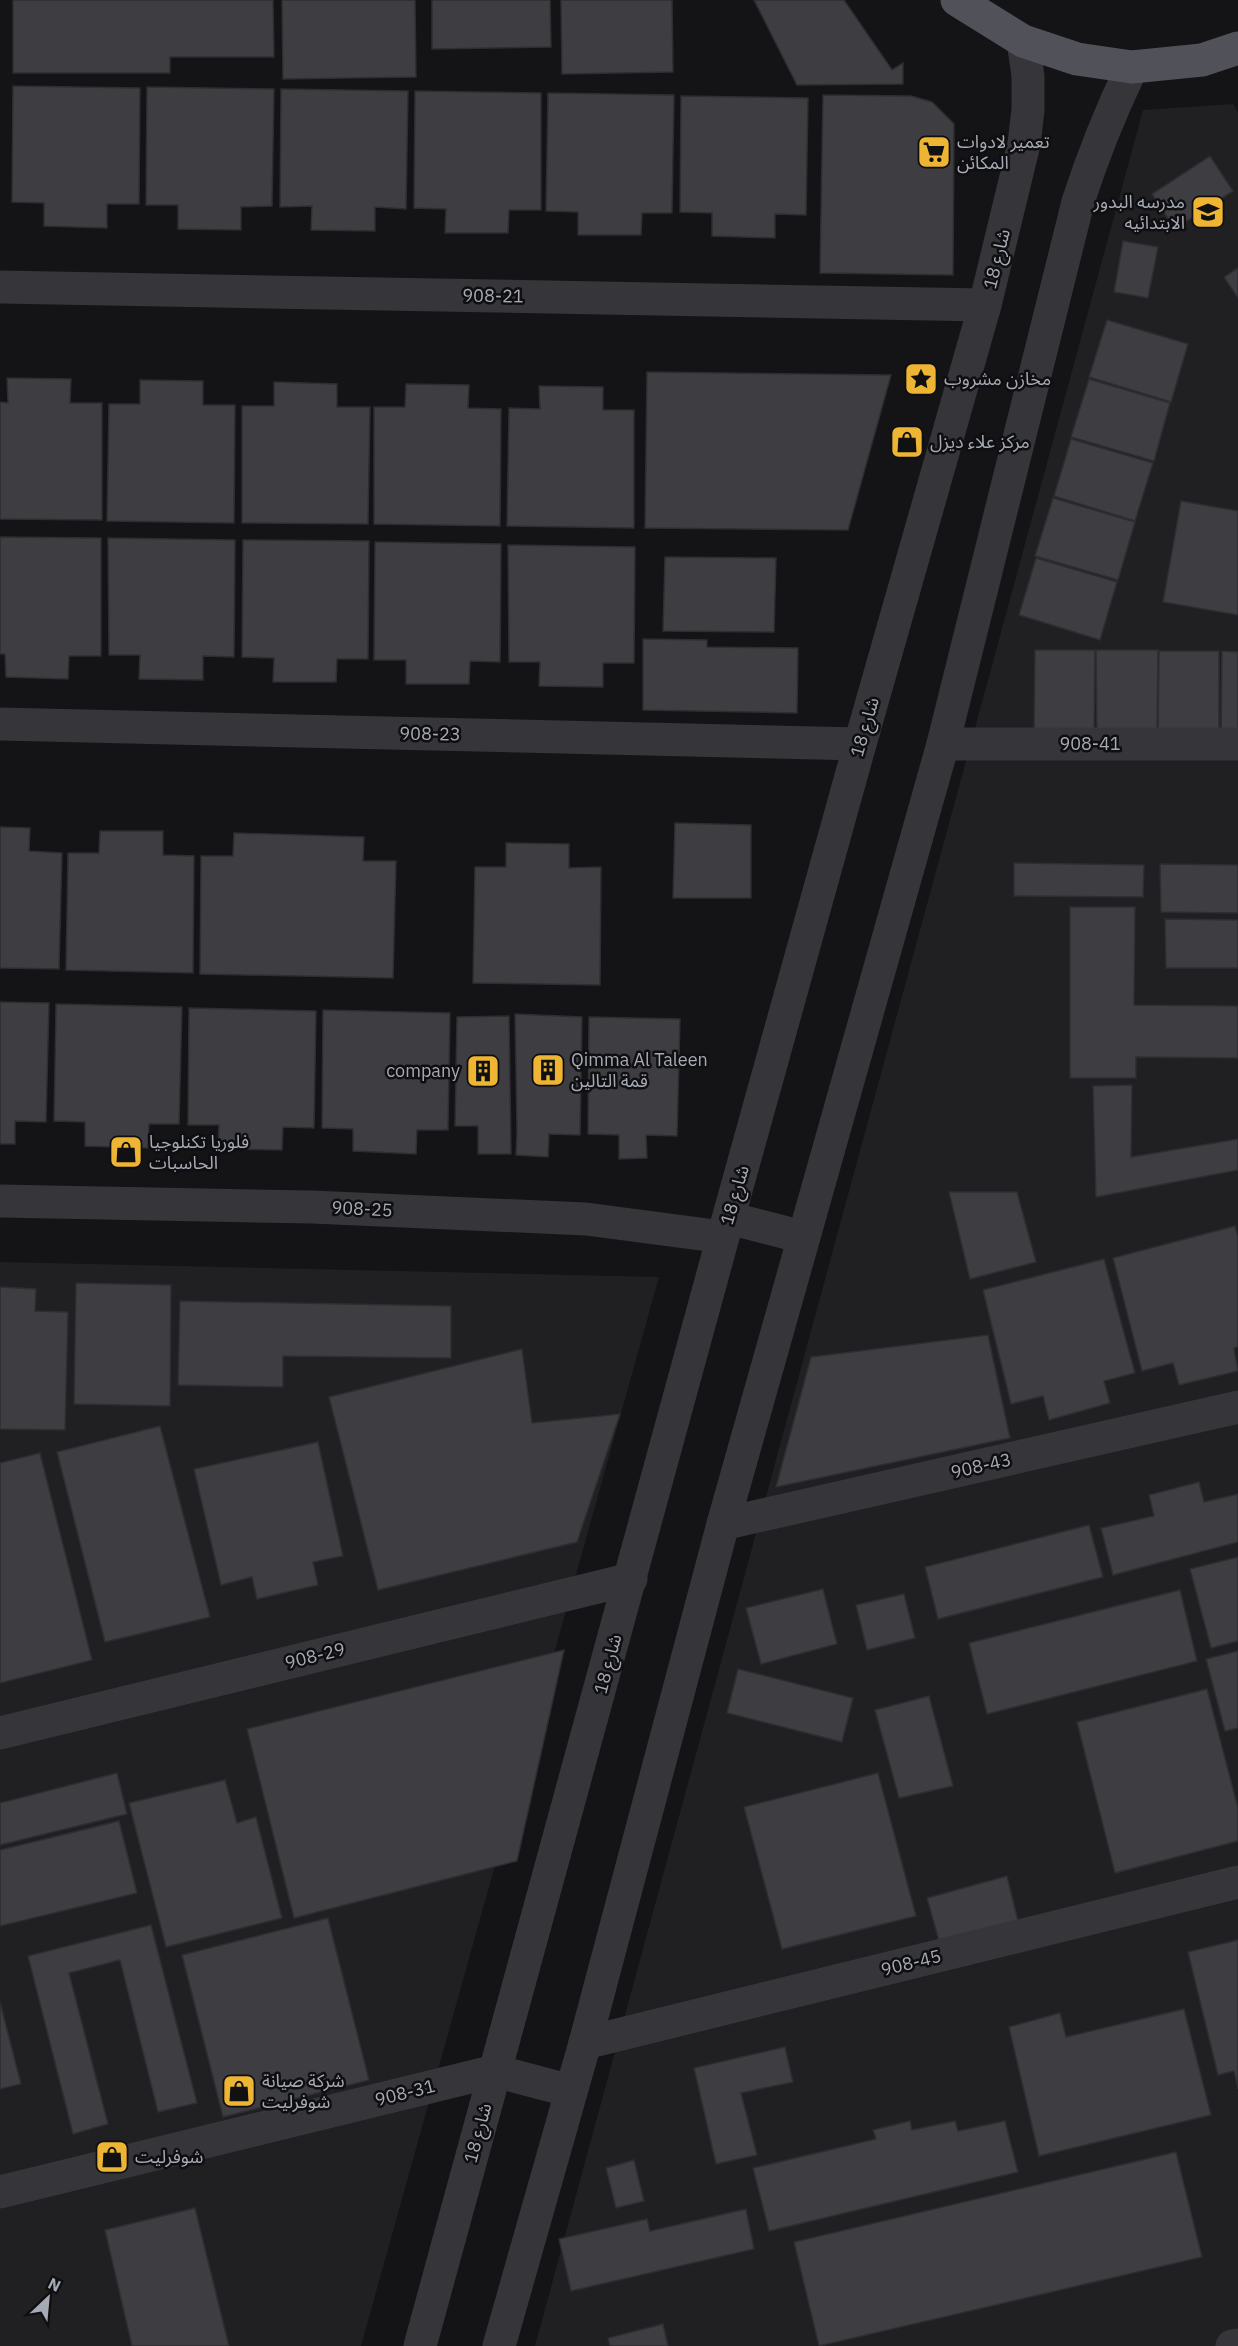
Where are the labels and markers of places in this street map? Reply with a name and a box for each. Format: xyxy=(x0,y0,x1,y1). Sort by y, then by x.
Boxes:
place label: تعمير لادوات المكائن xyxy=(957,130,1050,174)
supermarket icon: تعمير لادوات المكائن xyxy=(916,134,952,170)
place label: مدرسه البدور الابتدائيه xyxy=(1092,190,1185,234)
school or university icon: مدرسه البدور الابتدائيه xyxy=(1190,194,1226,230)
place icon: مخازن مشروب xyxy=(903,361,939,397)
place label: مخازن مشروب xyxy=(944,367,1051,390)
shop icon: مركز علاء ديزل xyxy=(889,424,925,460)
place label: مركز علاء ديزل xyxy=(930,430,1030,453)
place label: Qimma Al Taleen قمة التالين xyxy=(571,1048,708,1092)
building icon: Qimma Al Taleen قمة التالين xyxy=(530,1052,566,1088)
building icon: company xyxy=(465,1053,501,1089)
place label: company xyxy=(386,1059,460,1082)
place label: فلوريا تكنلوجيا الحاسبات xyxy=(149,1130,249,1174)
shop icon: فلوريا تكنلوجيا الحاسبات xyxy=(108,1134,144,1170)
place label: شركة صيانة شوفرليت xyxy=(262,2069,345,2113)
shop icon: شركة صيانة شوفرليت xyxy=(221,2073,257,2109)
shop icon: شوفرليت xyxy=(94,2139,130,2175)
place label: شوفرليت xyxy=(135,2145,203,2168)

